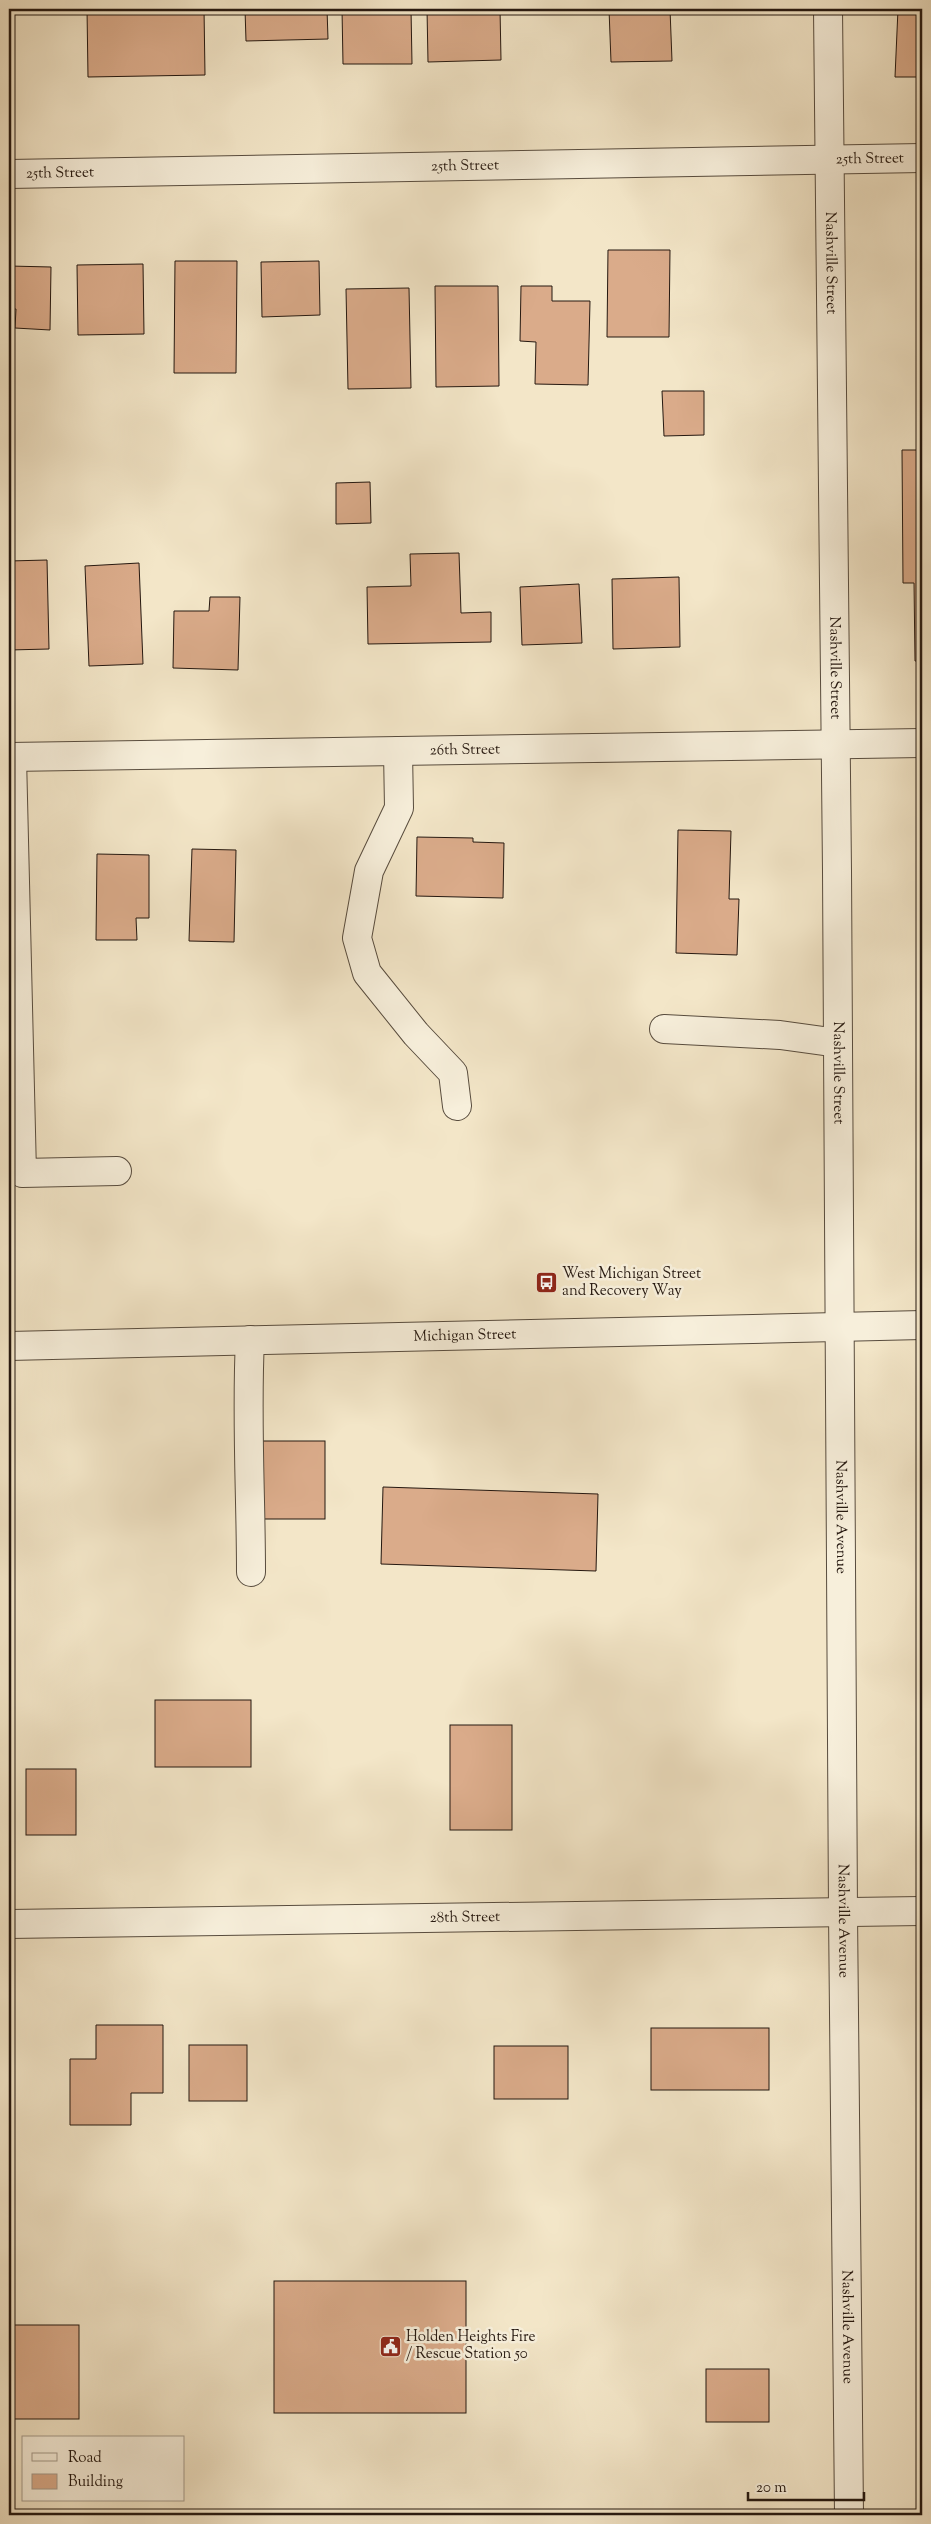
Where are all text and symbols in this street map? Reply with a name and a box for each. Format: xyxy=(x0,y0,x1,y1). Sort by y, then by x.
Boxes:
street label: 25th Street xyxy=(836,148,904,170)
street label: 25th Street xyxy=(431,155,499,177)
street label: 25th Street xyxy=(26,162,94,184)
street label: Nashville Street xyxy=(820,212,842,314)
street label: Nashville Street xyxy=(824,616,846,719)
street label: 26th Street xyxy=(430,739,500,761)
street label: Nashville Street xyxy=(827,1022,849,1124)
place label: West Michigan Street and Recovery Way xyxy=(562,1264,701,1302)
bus stop icon: West Michigan Street and Recovery Way xyxy=(534,1271,558,1295)
street label: Michigan Street xyxy=(413,1324,517,1347)
street label: Nashville Avenue xyxy=(830,1460,852,1574)
street label: Nashville Avenue xyxy=(832,1864,854,1978)
street label: 28th Street xyxy=(430,1907,500,1929)
street label: Nashville Avenue xyxy=(836,2270,858,2384)
place label: Holden Heights Fire / Rescue Station 50 xyxy=(406,2327,536,2365)
public building icon: Holden Heights Fire / Rescue Station 50 xyxy=(378,2334,402,2358)
legend xyxy=(22,2436,185,2502)
text: Road xyxy=(68,2448,102,2469)
scale bar xyxy=(748,2469,865,2501)
text: Building xyxy=(68,2472,123,2493)
text: 20 m xyxy=(756,2478,787,2499)

